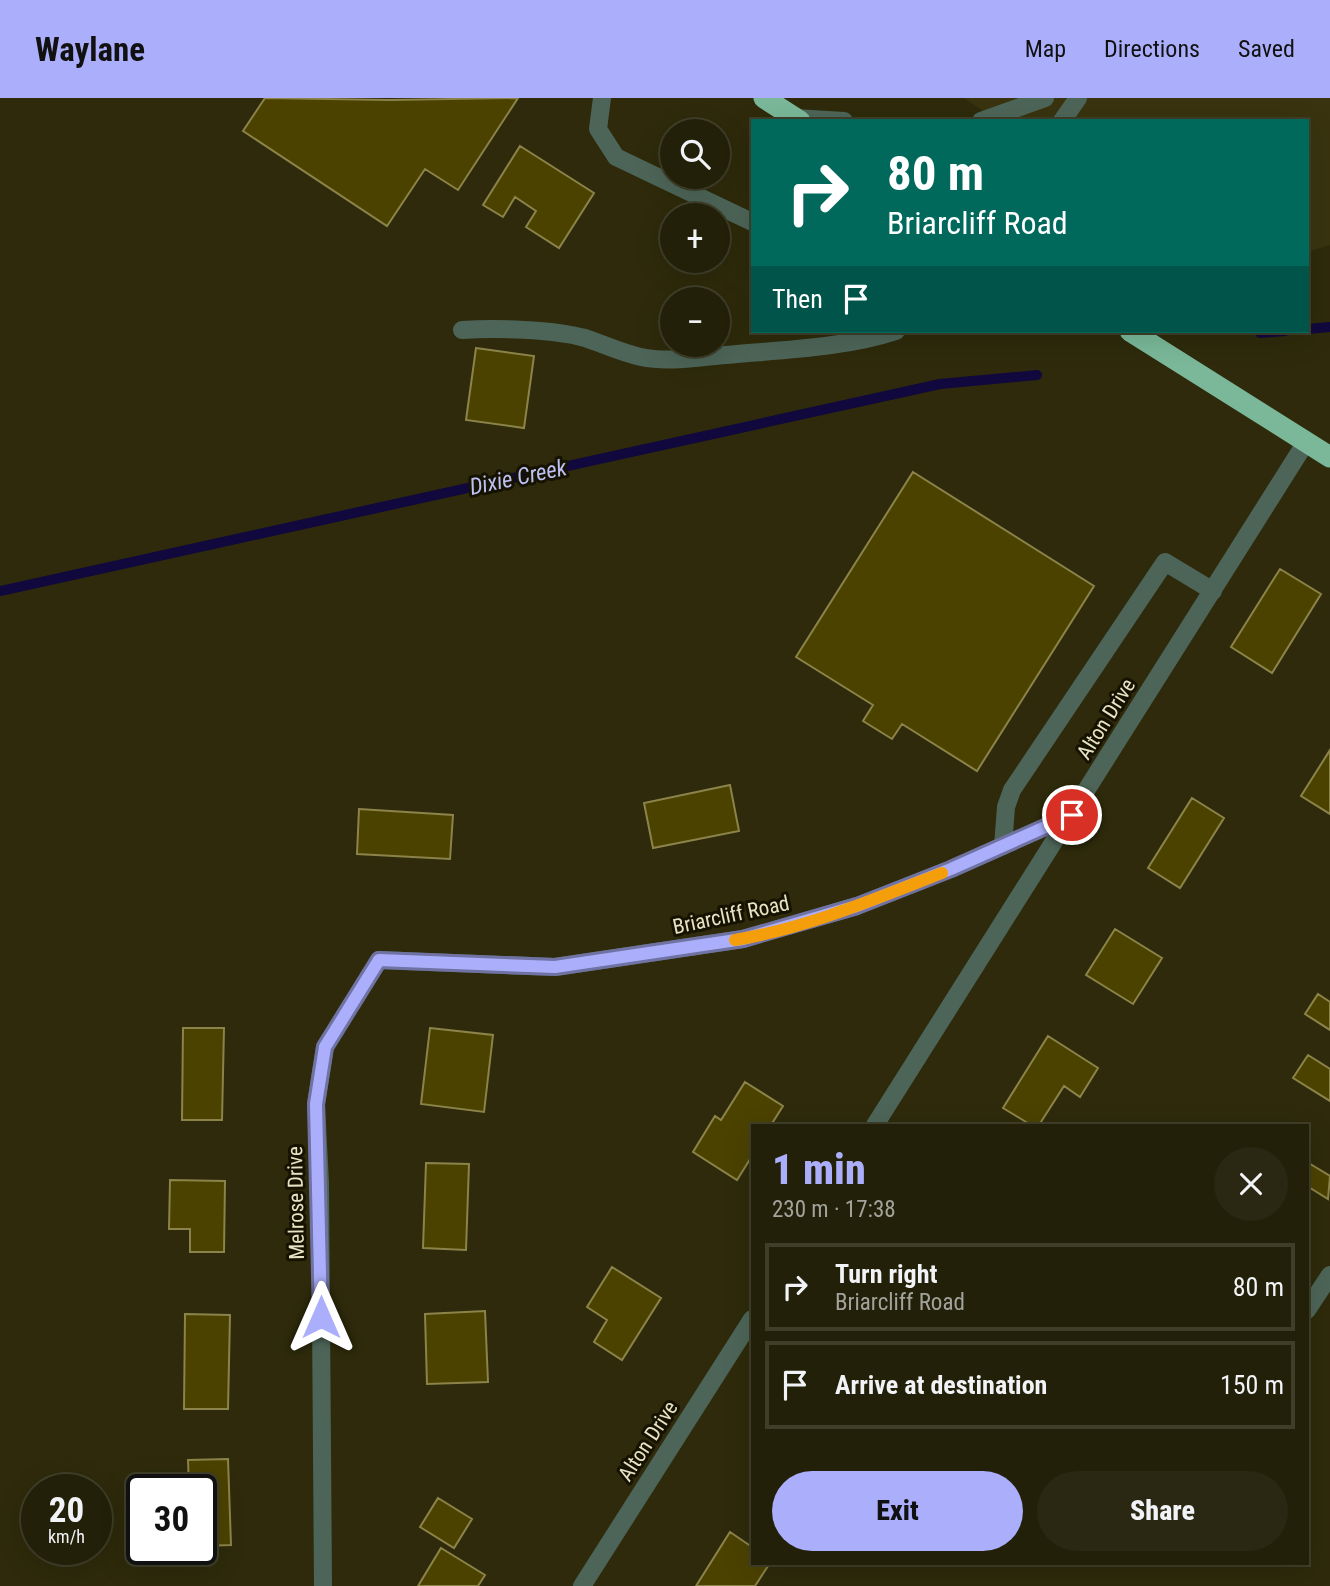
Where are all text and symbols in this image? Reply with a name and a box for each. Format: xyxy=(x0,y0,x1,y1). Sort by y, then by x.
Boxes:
text: Waylane xyxy=(35,30,145,69)
text: Map xyxy=(1025,35,1066,63)
text: Directions xyxy=(1104,35,1200,63)
text: Saved xyxy=(1238,35,1295,63)
map controls xyxy=(660,119,730,357)
button: search xyxy=(660,119,730,189)
text: 80 m xyxy=(887,145,984,202)
icon: right xyxy=(772,147,863,238)
button: + xyxy=(660,203,730,273)
text: Briarcliff Road xyxy=(887,204,1068,242)
icon: arrive xyxy=(837,280,875,318)
text: Then xyxy=(772,284,823,314)
button: − xyxy=(660,287,730,357)
water label: Dixie Creek xyxy=(467,454,570,501)
street label: Alton Drive xyxy=(1072,674,1140,764)
pin xyxy=(1042,785,1102,845)
icon: arrive xyxy=(1053,796,1091,834)
street label: Briarcliff Road xyxy=(671,891,791,939)
text: 1 min xyxy=(772,1145,866,1194)
street label: Melrose Drive xyxy=(283,1146,309,1260)
button: close xyxy=(1214,1147,1288,1221)
text: 230 m · 17:38 xyxy=(772,1196,896,1223)
text: Turn right xyxy=(835,1259,937,1289)
icon: right xyxy=(776,1268,814,1306)
text: 80 m xyxy=(1233,1272,1284,1302)
position arrow xyxy=(284,1280,358,1354)
text: Briarcliff Road xyxy=(835,1289,965,1316)
icon: arrive xyxy=(776,1366,814,1404)
text: Arrive at destination xyxy=(835,1370,1047,1400)
text: 150 m xyxy=(1220,1370,1284,1400)
street label: Alton Drive xyxy=(613,1396,683,1485)
button: Exit xyxy=(772,1471,1023,1551)
button: Share xyxy=(1037,1471,1288,1551)
speed limit sign: 30 xyxy=(126,1474,217,1565)
text: 20 xyxy=(49,1490,84,1531)
text: km/h xyxy=(48,1526,85,1547)

